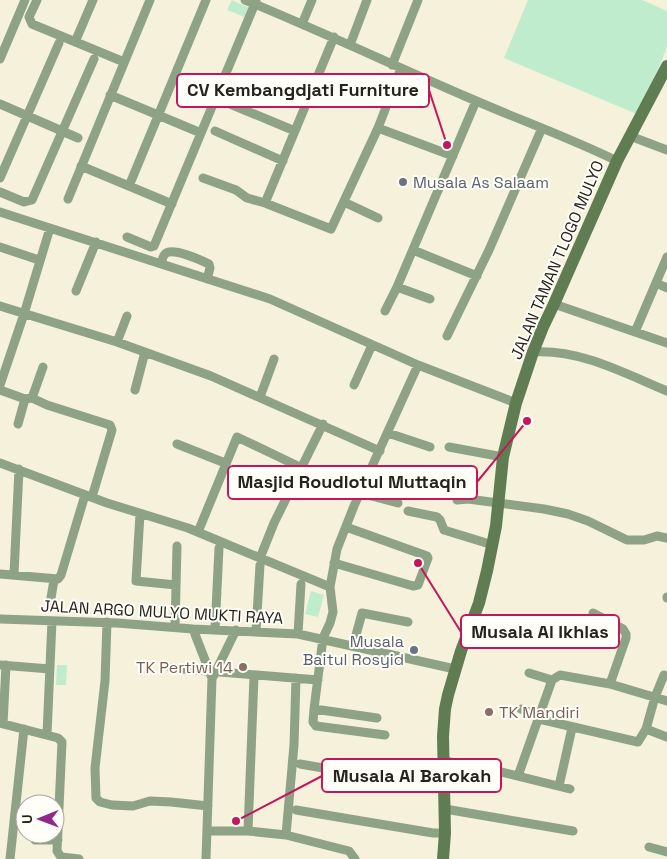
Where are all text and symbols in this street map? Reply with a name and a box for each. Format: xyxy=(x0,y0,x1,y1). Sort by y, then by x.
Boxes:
callout: CV Kembangdjati Furniture xyxy=(177,74,429,107)
text: CV Kembangdjati Furniture xyxy=(187,78,419,101)
street label: JALAN TAMAN TLOGO MULYO xyxy=(506,157,608,363)
place label: Musala As Salaam xyxy=(413,172,549,193)
marker: Musala As Salaam xyxy=(397,176,409,188)
callout: Masjid Roudlotul Muttaqin xyxy=(228,466,477,499)
text: Masjid Roudlotul Muttaqin xyxy=(237,470,467,493)
street label: JALAN ARGO MULYO MUKTI RAYA xyxy=(40,595,284,629)
callout: Musala Al Ikhlas xyxy=(461,615,619,648)
text: Musala Al Ikhlas xyxy=(471,620,609,643)
place label: Musala Baitul Rosyid xyxy=(303,631,404,670)
marker: Musala Baitul Rosyid xyxy=(408,644,420,656)
place label: TK Pertiwi 14 xyxy=(136,657,233,678)
marker: TK Pertiwi 14 xyxy=(237,661,249,673)
place label: TK Mandiri xyxy=(499,702,579,723)
marker: TK Mandiri xyxy=(483,706,495,718)
callout: Musala Al Barokah xyxy=(322,759,501,792)
text: Musala Al Barokah xyxy=(333,764,491,787)
north arrow xyxy=(15,794,65,844)
text: U xyxy=(18,814,36,824)

